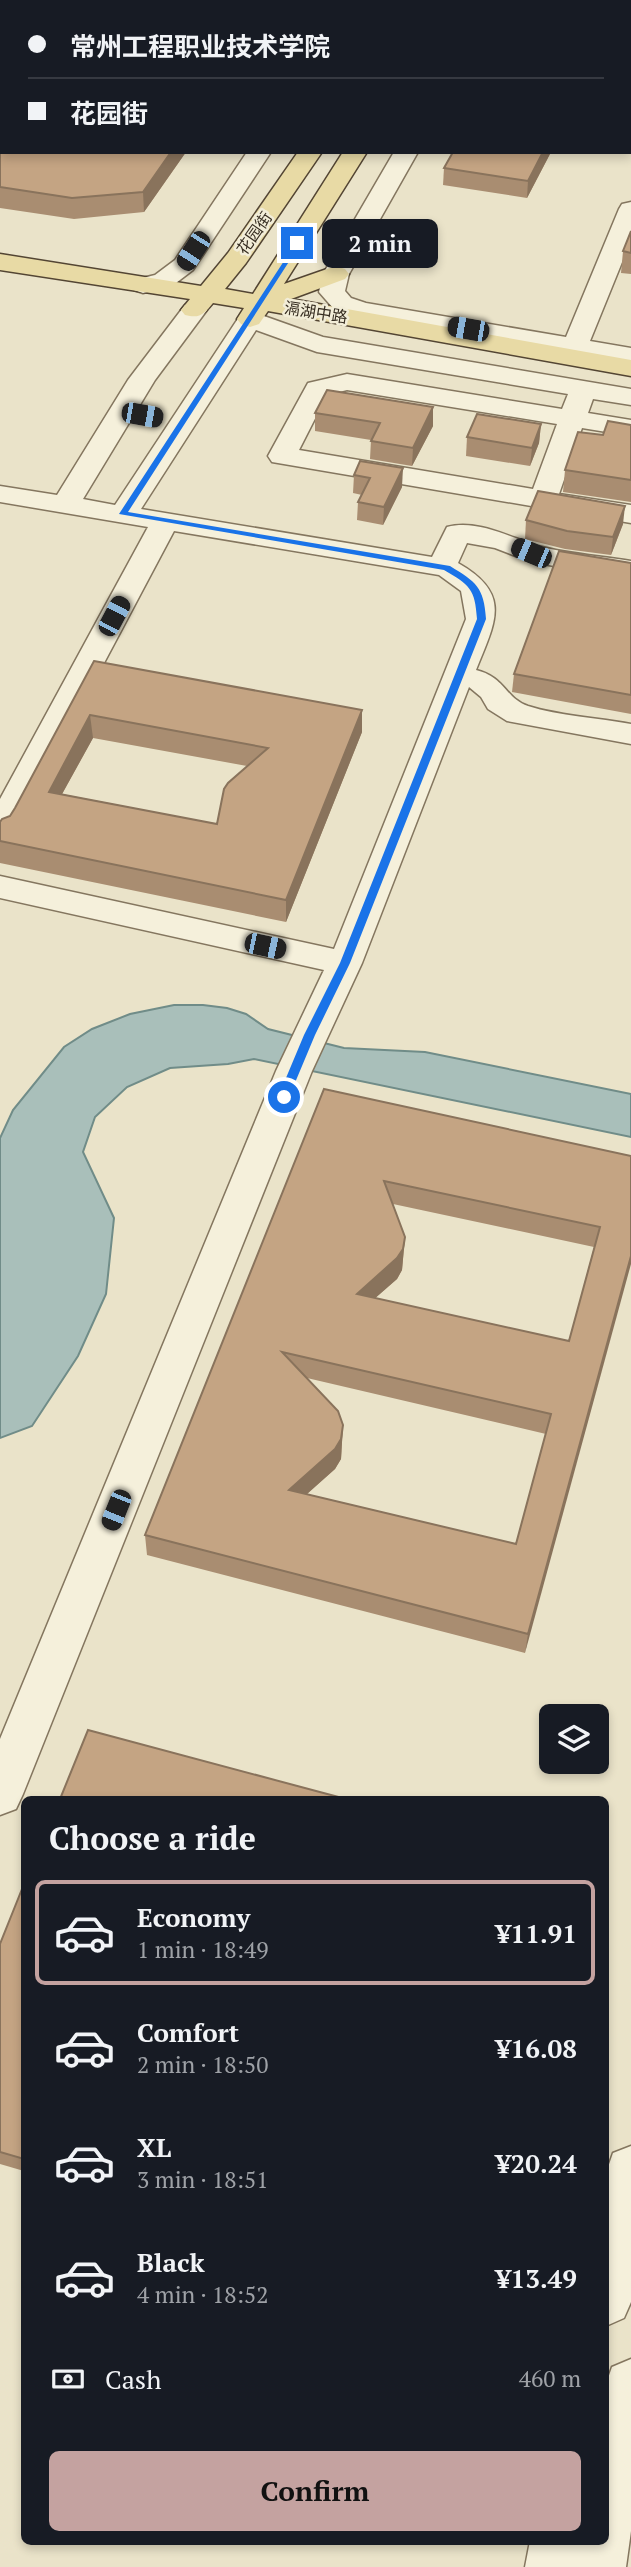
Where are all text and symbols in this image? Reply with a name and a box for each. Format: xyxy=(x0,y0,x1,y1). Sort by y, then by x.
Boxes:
text: 常州工程职业技术学院 xyxy=(70,29,330,63)
text: 花园街 xyxy=(70,96,148,130)
street label: 花园街 xyxy=(231,207,277,259)
callout: 2 min xyxy=(322,218,437,268)
route end xyxy=(281,227,313,259)
car xyxy=(173,228,214,274)
text: 2 min xyxy=(349,228,411,259)
street label: 滆湖中路 xyxy=(283,296,349,328)
car xyxy=(446,315,491,343)
car xyxy=(120,401,165,429)
car xyxy=(508,535,555,571)
car xyxy=(95,593,134,639)
car xyxy=(243,931,288,961)
route start xyxy=(268,1081,300,1113)
car xyxy=(99,1487,134,1533)
map controls xyxy=(539,1704,609,1774)
button: layers xyxy=(539,1704,609,1774)
text: Choose a ride xyxy=(49,1817,256,1859)
text: Economy xyxy=(137,1900,250,1934)
icon: car xyxy=(53,1901,116,1964)
text: ¥11.91 xyxy=(496,1916,577,1950)
text: 1 min · 18:49 xyxy=(137,1934,269,1965)
text: Comfort xyxy=(137,2015,239,2049)
icon: car xyxy=(53,2016,116,2079)
text: ¥16.08 xyxy=(496,2031,577,2065)
text: 2 min · 18:50 xyxy=(137,2049,269,2080)
text: XL xyxy=(137,2130,171,2164)
icon: car xyxy=(53,2131,116,2194)
text: ¥20.24 xyxy=(496,2146,577,2180)
text: 3 min · 18:51 xyxy=(137,2164,269,2195)
text: Black xyxy=(137,2245,205,2279)
icon: car xyxy=(53,2246,116,2309)
text: ¥13.49 xyxy=(496,2261,577,2295)
text: 4 min · 18:52 xyxy=(137,2279,269,2310)
icon: cash xyxy=(49,2360,87,2398)
text: Cash xyxy=(105,2362,161,2396)
text: 460 m xyxy=(519,2363,581,2394)
button: Confirm xyxy=(49,2451,581,2531)

